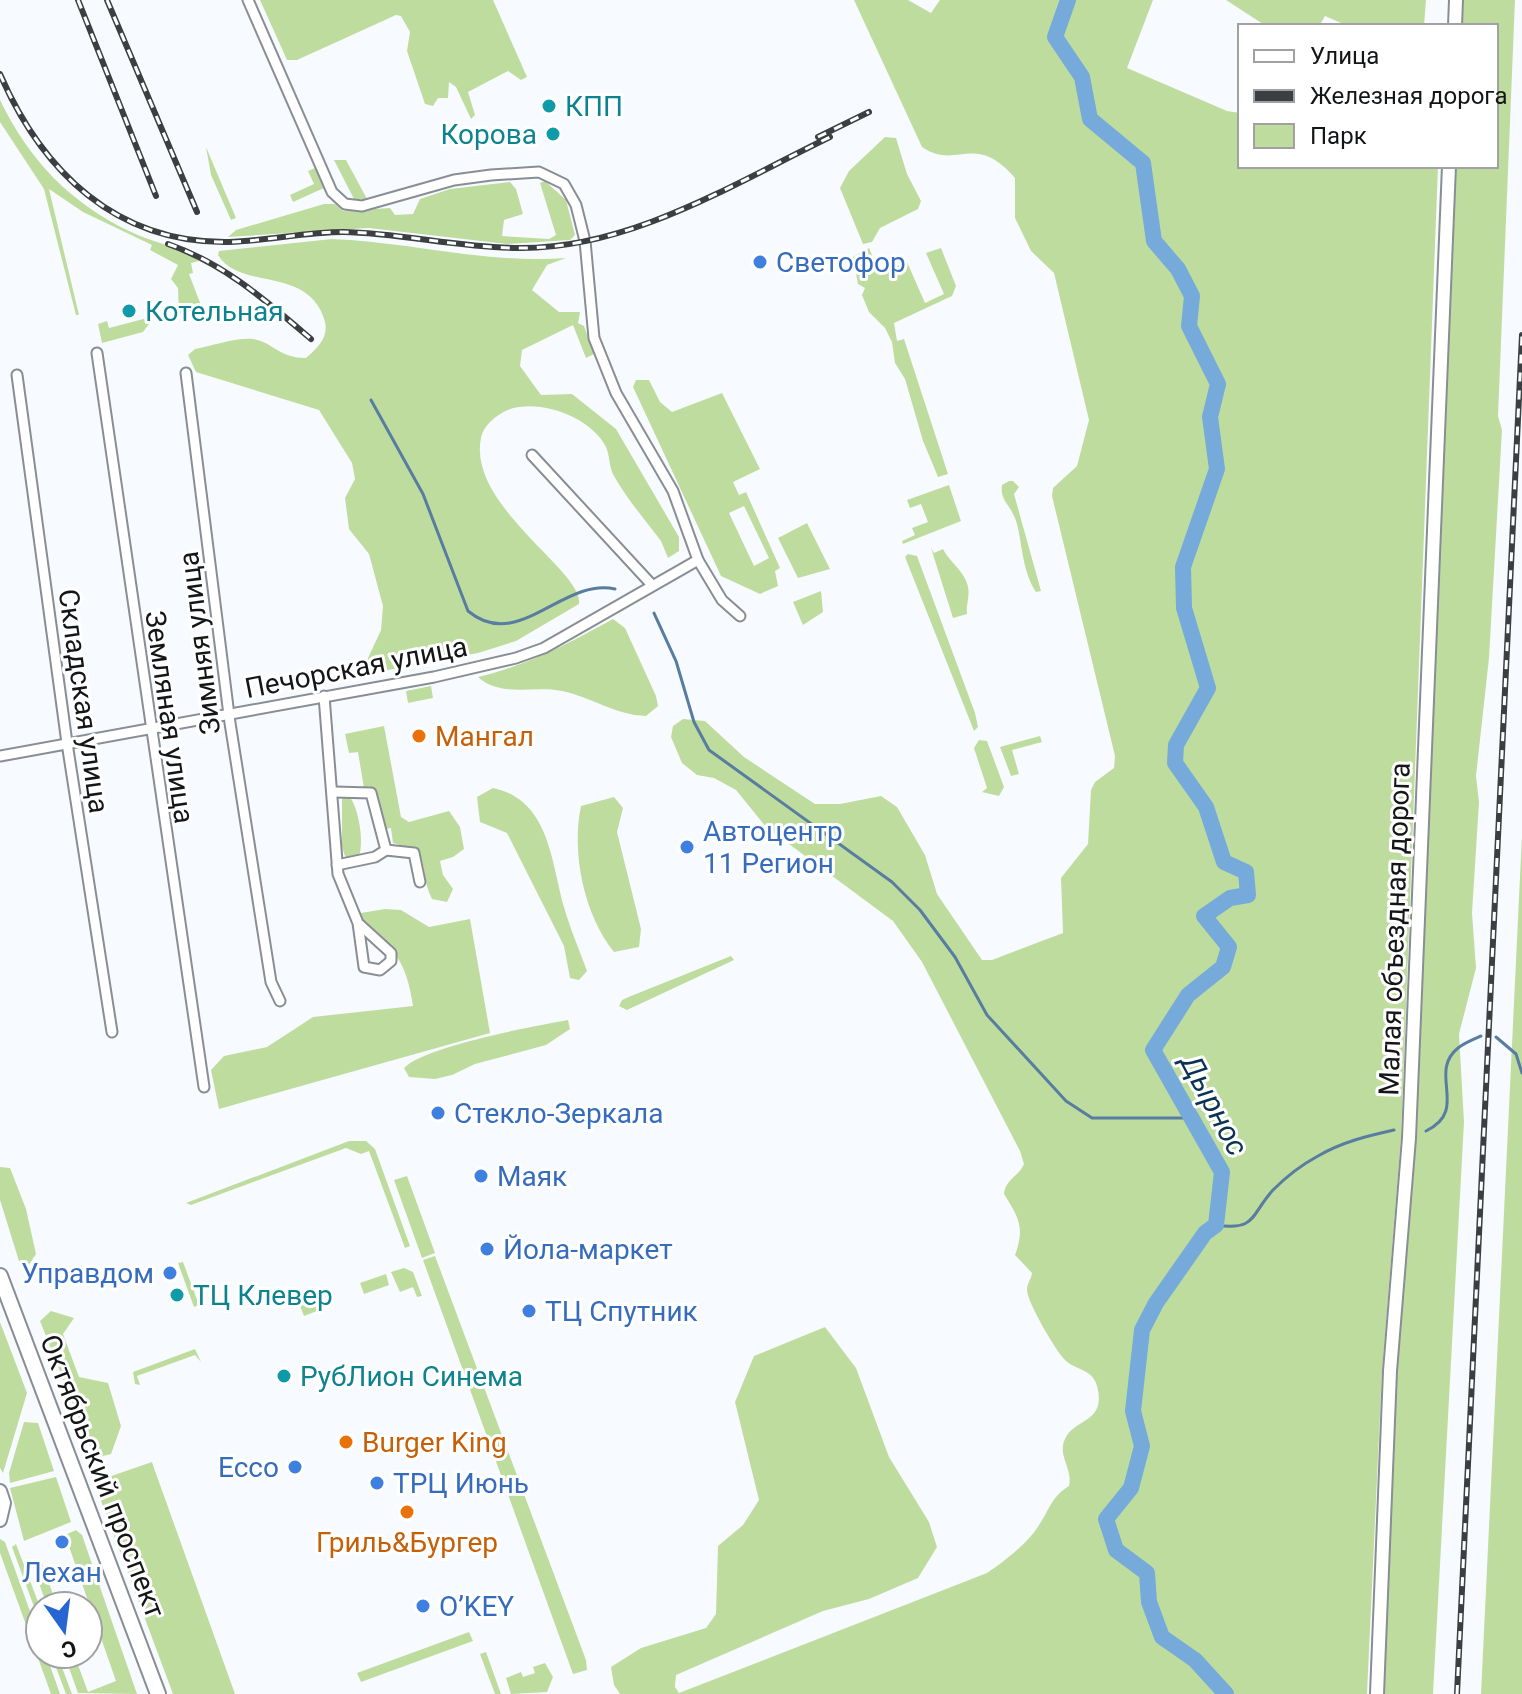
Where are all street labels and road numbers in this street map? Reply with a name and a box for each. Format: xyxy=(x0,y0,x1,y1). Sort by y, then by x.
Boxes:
street label: Зимняя улица xyxy=(172,549,227,736)
street label: Складская улица xyxy=(51,587,116,815)
street label: Земляная улица xyxy=(138,609,201,826)
street label: Печорская улица xyxy=(242,630,470,705)
street label: Малая объездная дорога xyxy=(1372,762,1417,1096)
street label: Октябрьский проспект xyxy=(33,1330,172,1622)

